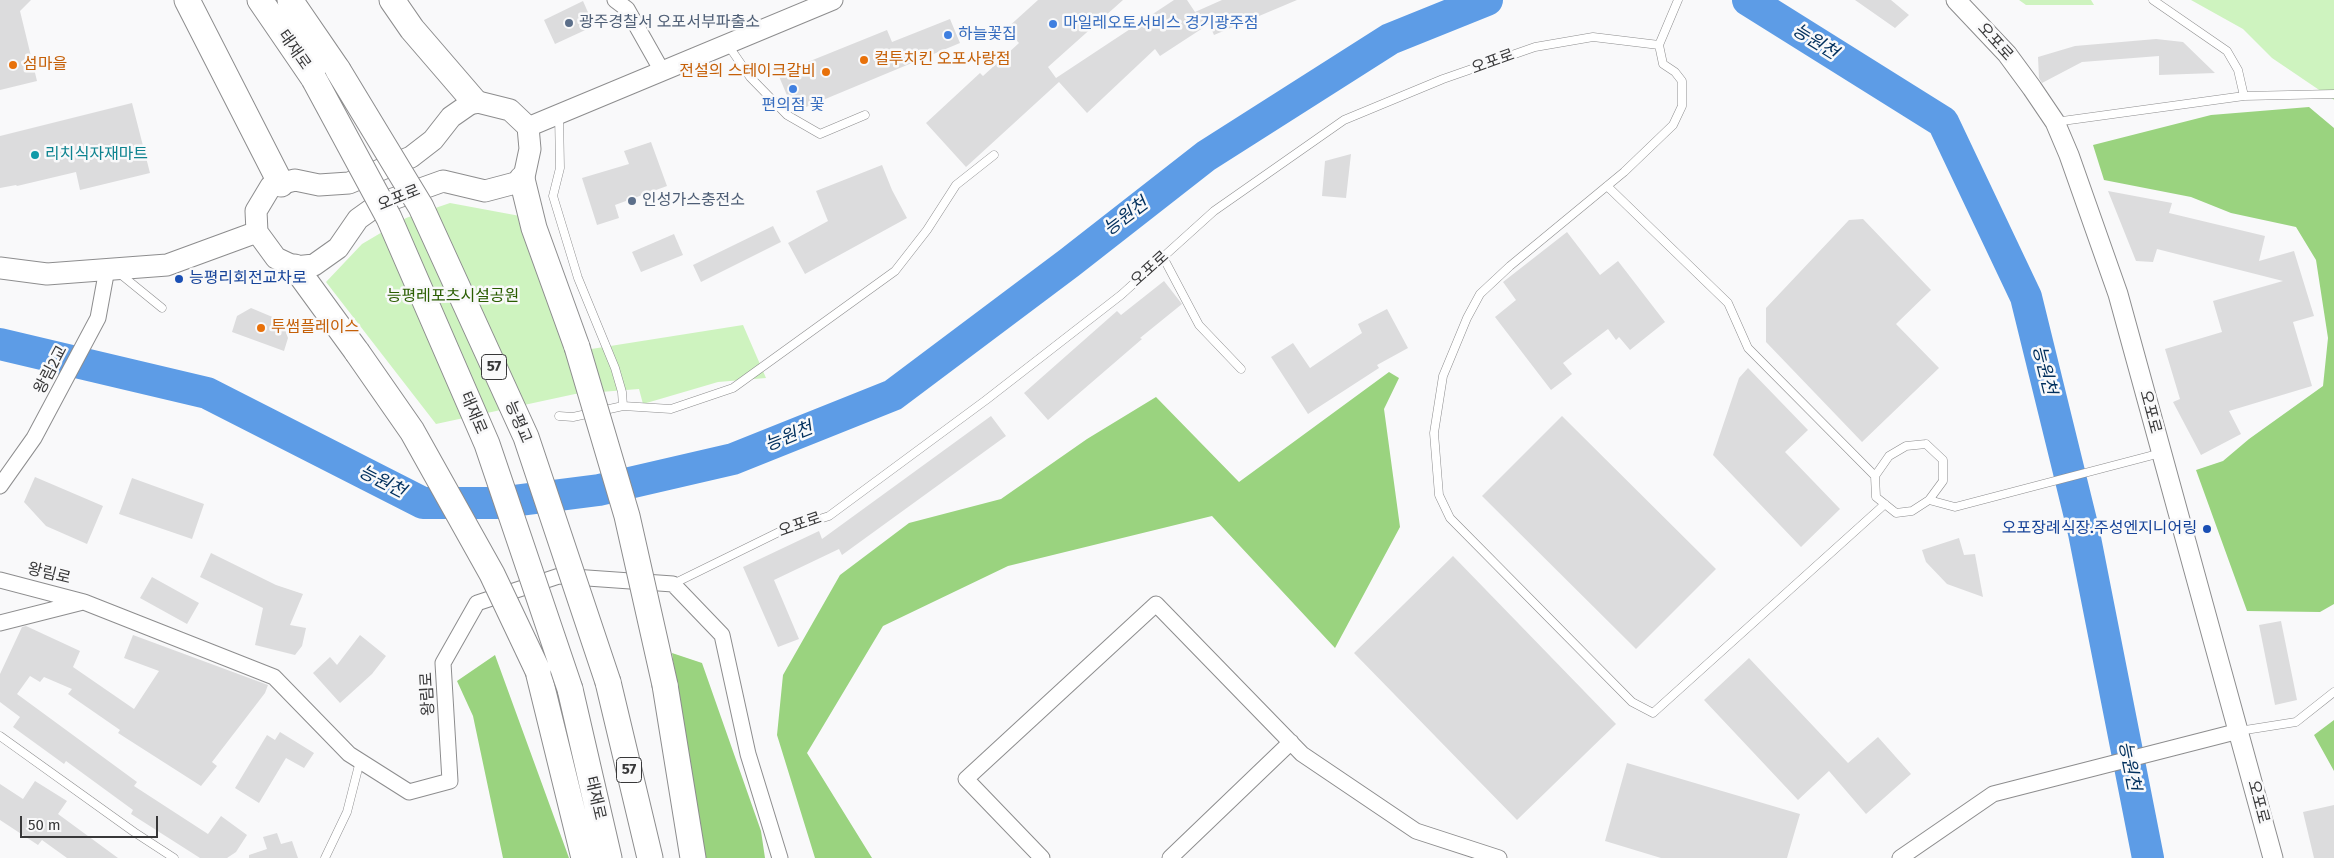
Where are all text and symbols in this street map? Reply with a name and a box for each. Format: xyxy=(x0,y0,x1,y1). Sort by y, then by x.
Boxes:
place label: 광주경찰서 오포서부파출소 xyxy=(579,13,760,33)
place label: 마일레오토서비스 경기광주점 xyxy=(1063,14,1259,34)
marker: 광주경찰서 오포서부파출소 xyxy=(563,17,575,29)
marker: 마일레오토서비스 경기광주점 xyxy=(1047,18,1059,30)
street label: 오포로 xyxy=(1973,19,2017,65)
water label: 능원천 xyxy=(1788,20,1842,64)
place label: 하늘꽃집 xyxy=(958,25,1017,45)
street label: 태재로 xyxy=(273,26,315,74)
marker: 하늘꽃집 xyxy=(942,29,954,41)
street label: 오포로 xyxy=(1469,45,1517,79)
place label: 컬투치킨 오포사랑점 xyxy=(874,50,1011,70)
marker: 컬투치킨 오포사랑점 xyxy=(858,54,870,66)
place label: 섬마을 xyxy=(23,55,67,75)
marker: 섬마을 xyxy=(7,59,19,71)
place label: 전설의 스테이크갈비 xyxy=(679,62,816,82)
marker: 전설의 스테이크갈비 xyxy=(820,66,832,78)
marker: 편의점 꽃 xyxy=(787,83,799,95)
place label: 편의점 꽃 xyxy=(761,96,825,116)
place label: 리치식자재마트 xyxy=(45,145,148,165)
marker: 리치식자재마트 xyxy=(29,149,41,161)
street label: 오포로 xyxy=(375,181,423,215)
place label: 인성가스충전소 xyxy=(642,191,745,211)
water label: 능원천 xyxy=(1100,193,1152,241)
marker: 인성가스충전소 xyxy=(626,195,638,207)
street label: 오포로 xyxy=(1127,247,1173,291)
place label: 능평리회전교차로 xyxy=(189,269,307,289)
marker: 능평리회전교차로 xyxy=(173,273,185,285)
park label: 능평레포츠시설공원 xyxy=(387,287,519,307)
place label: 투썸플레이스 xyxy=(271,318,359,338)
marker: 투썸플레이스 xyxy=(255,322,267,334)
street label: 왕림2교 xyxy=(30,343,72,397)
water label: 능원천 xyxy=(2028,343,2060,397)
road number: 57 xyxy=(482,354,506,380)
street label: 오포로 xyxy=(2135,388,2165,436)
street label: 태재로 xyxy=(456,389,490,437)
street label: 능평교 xyxy=(501,398,535,446)
water label: 능원천 xyxy=(762,418,816,456)
water label: 능원천 xyxy=(355,461,409,503)
street label: 오포로 xyxy=(776,509,824,541)
place label: 오포장례식장.주성엔지니어링 xyxy=(2002,519,2197,539)
marker: 오포장례식장.주성엔지니어링 xyxy=(2201,523,2213,535)
street label: 왕림로 xyxy=(25,559,73,589)
street label: 왕림로 xyxy=(417,671,439,717)
water label: 능원천 xyxy=(2114,740,2144,792)
road number: 57 xyxy=(616,758,642,782)
street label: 태재로 xyxy=(581,774,609,822)
street label: 오포로 xyxy=(2243,778,2273,826)
scale bar xyxy=(22,806,160,838)
text: 50 m xyxy=(28,816,61,834)

